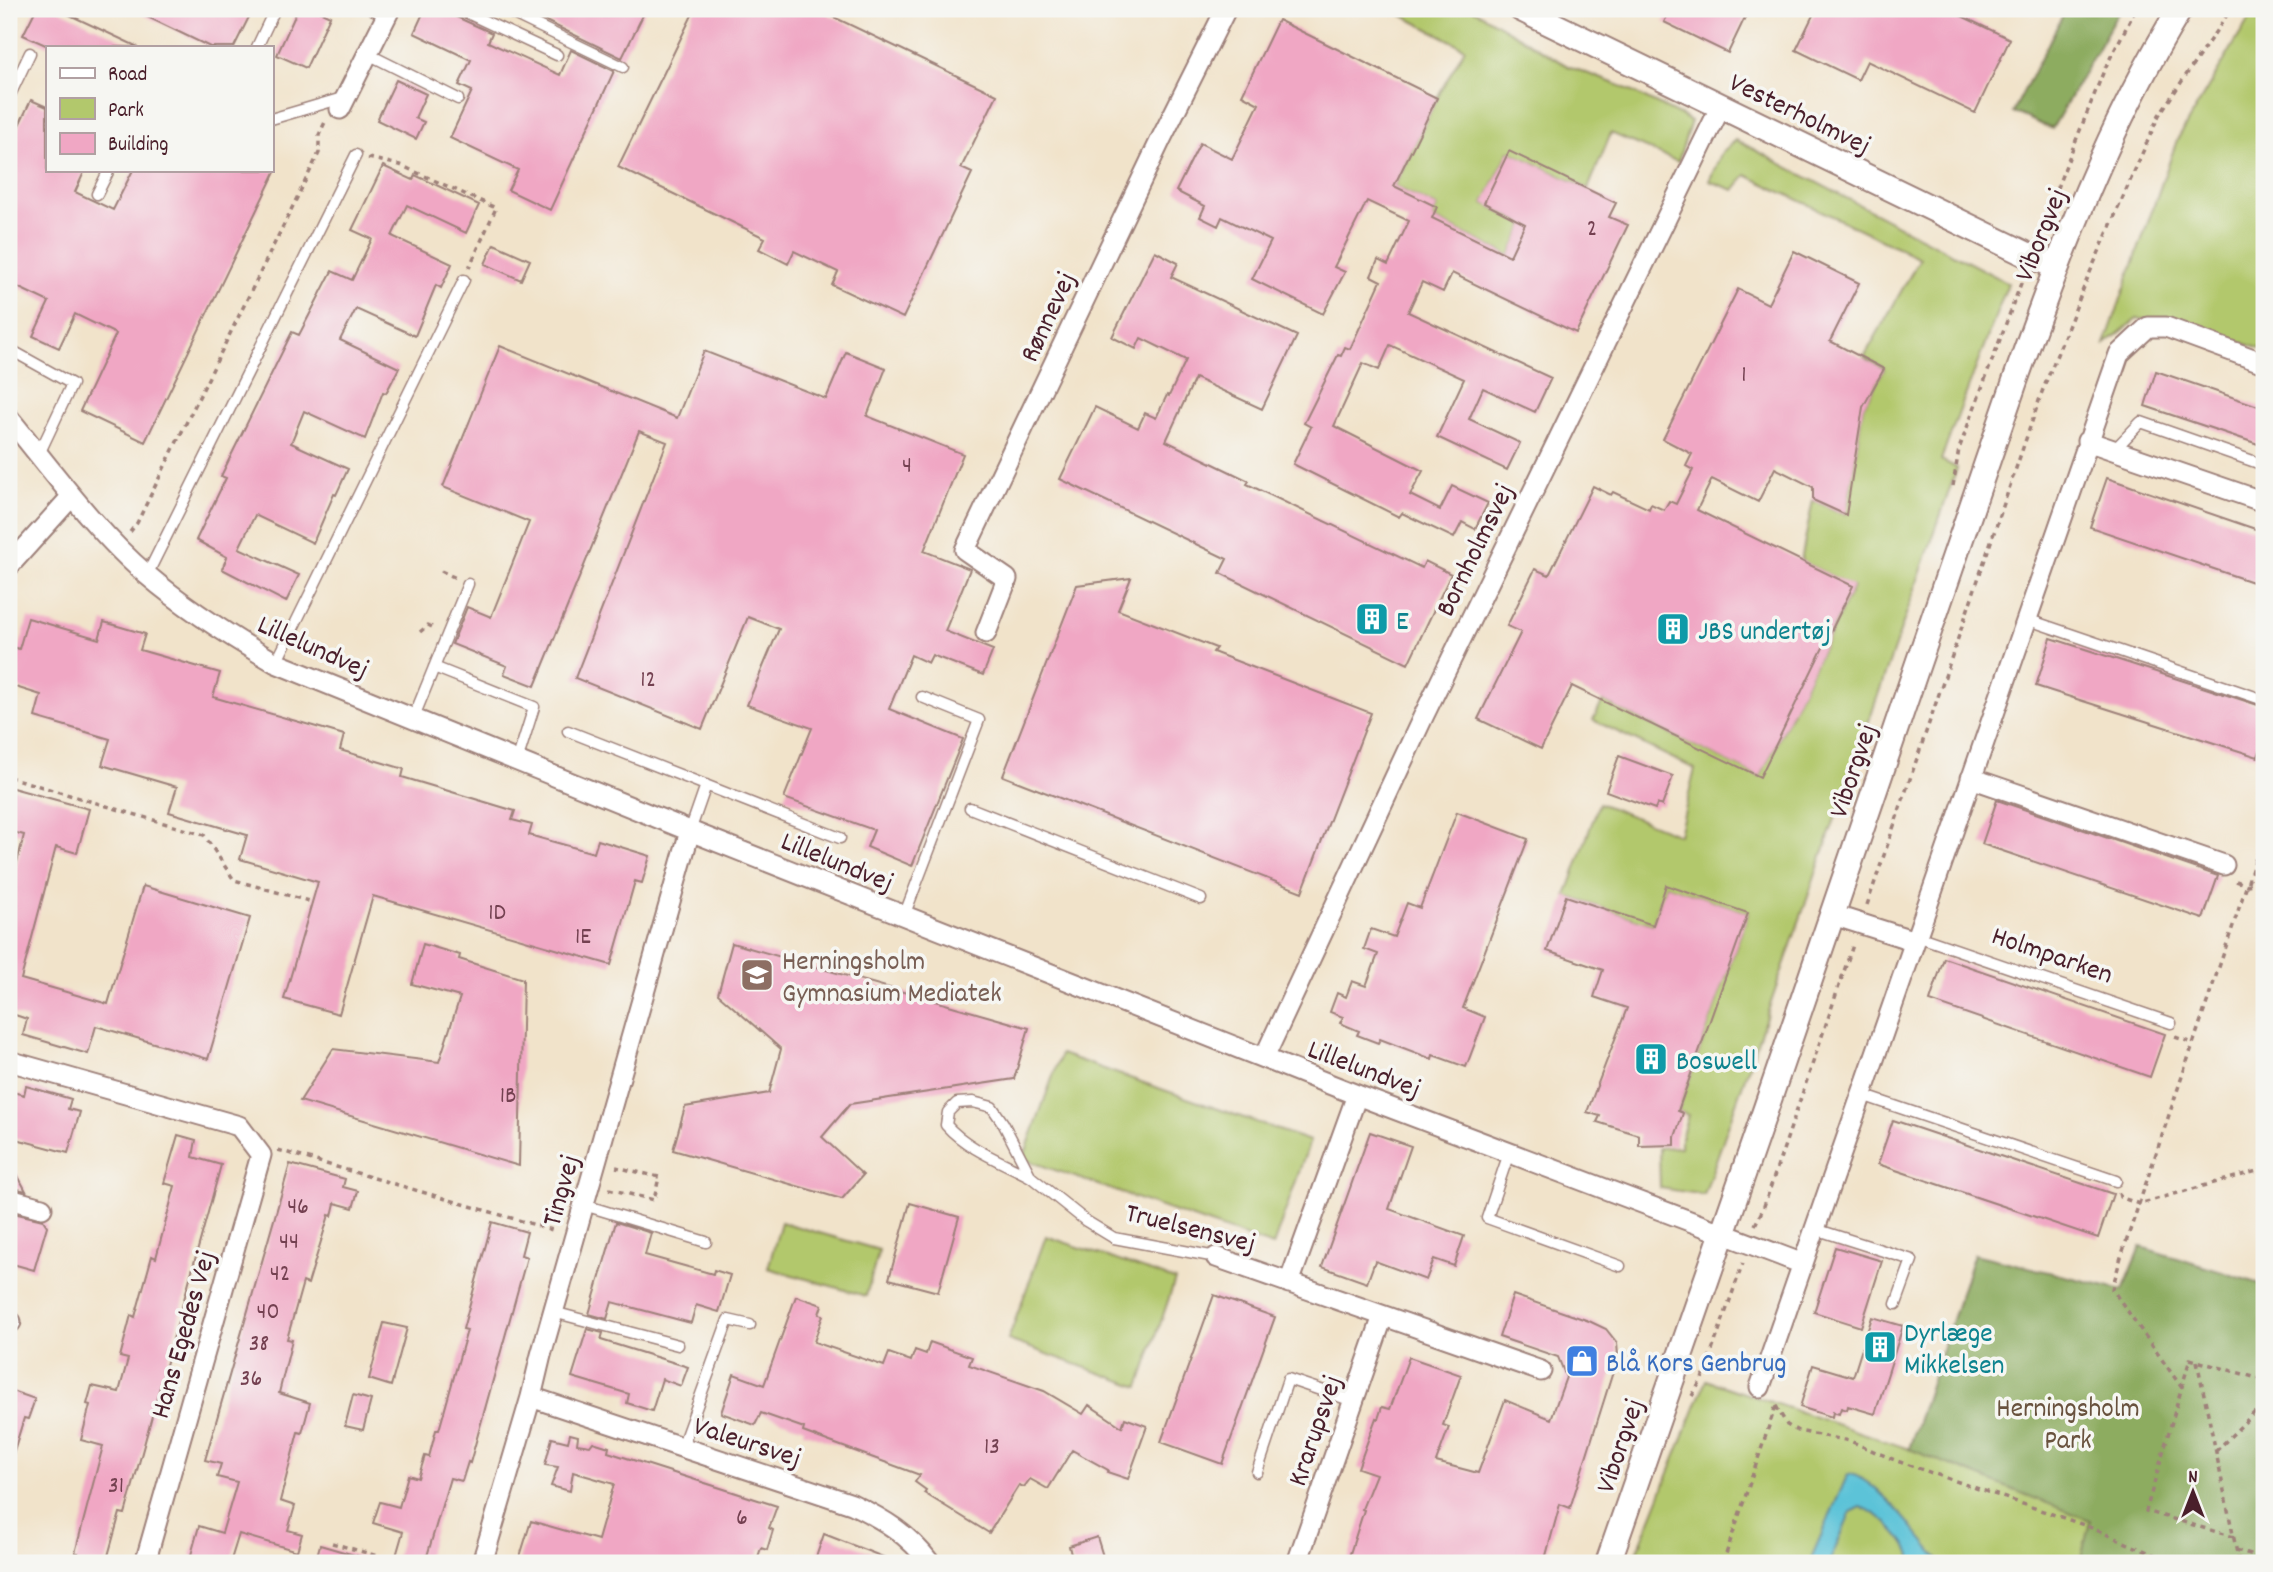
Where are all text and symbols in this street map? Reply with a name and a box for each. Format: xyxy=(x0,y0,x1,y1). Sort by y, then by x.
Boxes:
legend xyxy=(46,46,273,172)
text: Road xyxy=(108,61,147,91)
street label: Vesterholmvej xyxy=(1721,65,1876,168)
text: Park xyxy=(108,97,144,127)
text: Building xyxy=(108,131,168,161)
street label: Viborgvej xyxy=(2007,183,2080,288)
house number: 2 xyxy=(1587,213,1597,247)
street label: Rønnevej xyxy=(1012,266,1089,370)
house number: 1 xyxy=(1741,359,1747,393)
house number: 4 xyxy=(902,450,912,484)
street label: Bornholmsvej xyxy=(1428,478,1527,624)
building icon: E xyxy=(1353,600,1391,638)
place label: E xyxy=(1396,604,1409,644)
street label: Lillelundvej xyxy=(250,607,374,692)
building icon: JBS undertøj xyxy=(1654,610,1692,648)
place label: JBS undertøj xyxy=(1698,614,1831,654)
house number: 12 xyxy=(640,664,656,698)
street label: Viborgvej xyxy=(1821,719,1890,824)
street label: Lillelundvej xyxy=(774,824,898,905)
house number: 1D xyxy=(488,897,506,931)
street label: Holmparken xyxy=(1985,918,2117,997)
house number: 1E xyxy=(575,921,591,955)
place label: Herningsholm Gymnasium Mediatek xyxy=(782,944,1002,1016)
school or university icon: Herningsholm Gymnasium Mediatek xyxy=(738,956,776,994)
street label: Lillelundvej xyxy=(1301,1032,1426,1112)
building icon: Boswell xyxy=(1632,1040,1670,1078)
place label: Boswell xyxy=(1676,1044,1758,1084)
house number: 1B xyxy=(500,1080,516,1114)
street label: Tingvej xyxy=(535,1151,593,1232)
house number: 46 xyxy=(287,1191,309,1225)
street label: Truelsensvej xyxy=(1121,1195,1259,1266)
house number: 44 xyxy=(279,1226,299,1260)
street label: Hans Egedes Vej xyxy=(143,1247,229,1424)
house number: 42 xyxy=(270,1258,290,1292)
house number: 40 xyxy=(256,1296,280,1330)
place label: Dyrlæge Mikkelsen xyxy=(1904,1316,2005,1388)
house number: 38 xyxy=(249,1328,269,1362)
building icon: Dyrlæge Mikkelsen xyxy=(1861,1328,1899,1366)
shop icon: Blå Kors Genbrug xyxy=(1563,1342,1601,1380)
place label: Blå Kors Genbrug xyxy=(1606,1346,1787,1386)
house number: 36 xyxy=(240,1363,262,1397)
street label: Krarupsvej xyxy=(1280,1371,1355,1492)
park label: Herningsholm Park xyxy=(1996,1391,2140,1463)
street label: Viborgvej xyxy=(1588,1394,1657,1499)
street label: Valeursvej xyxy=(687,1409,806,1481)
house number: 13 xyxy=(984,1431,1000,1465)
north arrow xyxy=(2158,1456,2228,1526)
text: N xyxy=(2188,1465,2198,1492)
house number: 31 xyxy=(108,1470,124,1504)
house number: 6 xyxy=(736,1502,748,1536)

